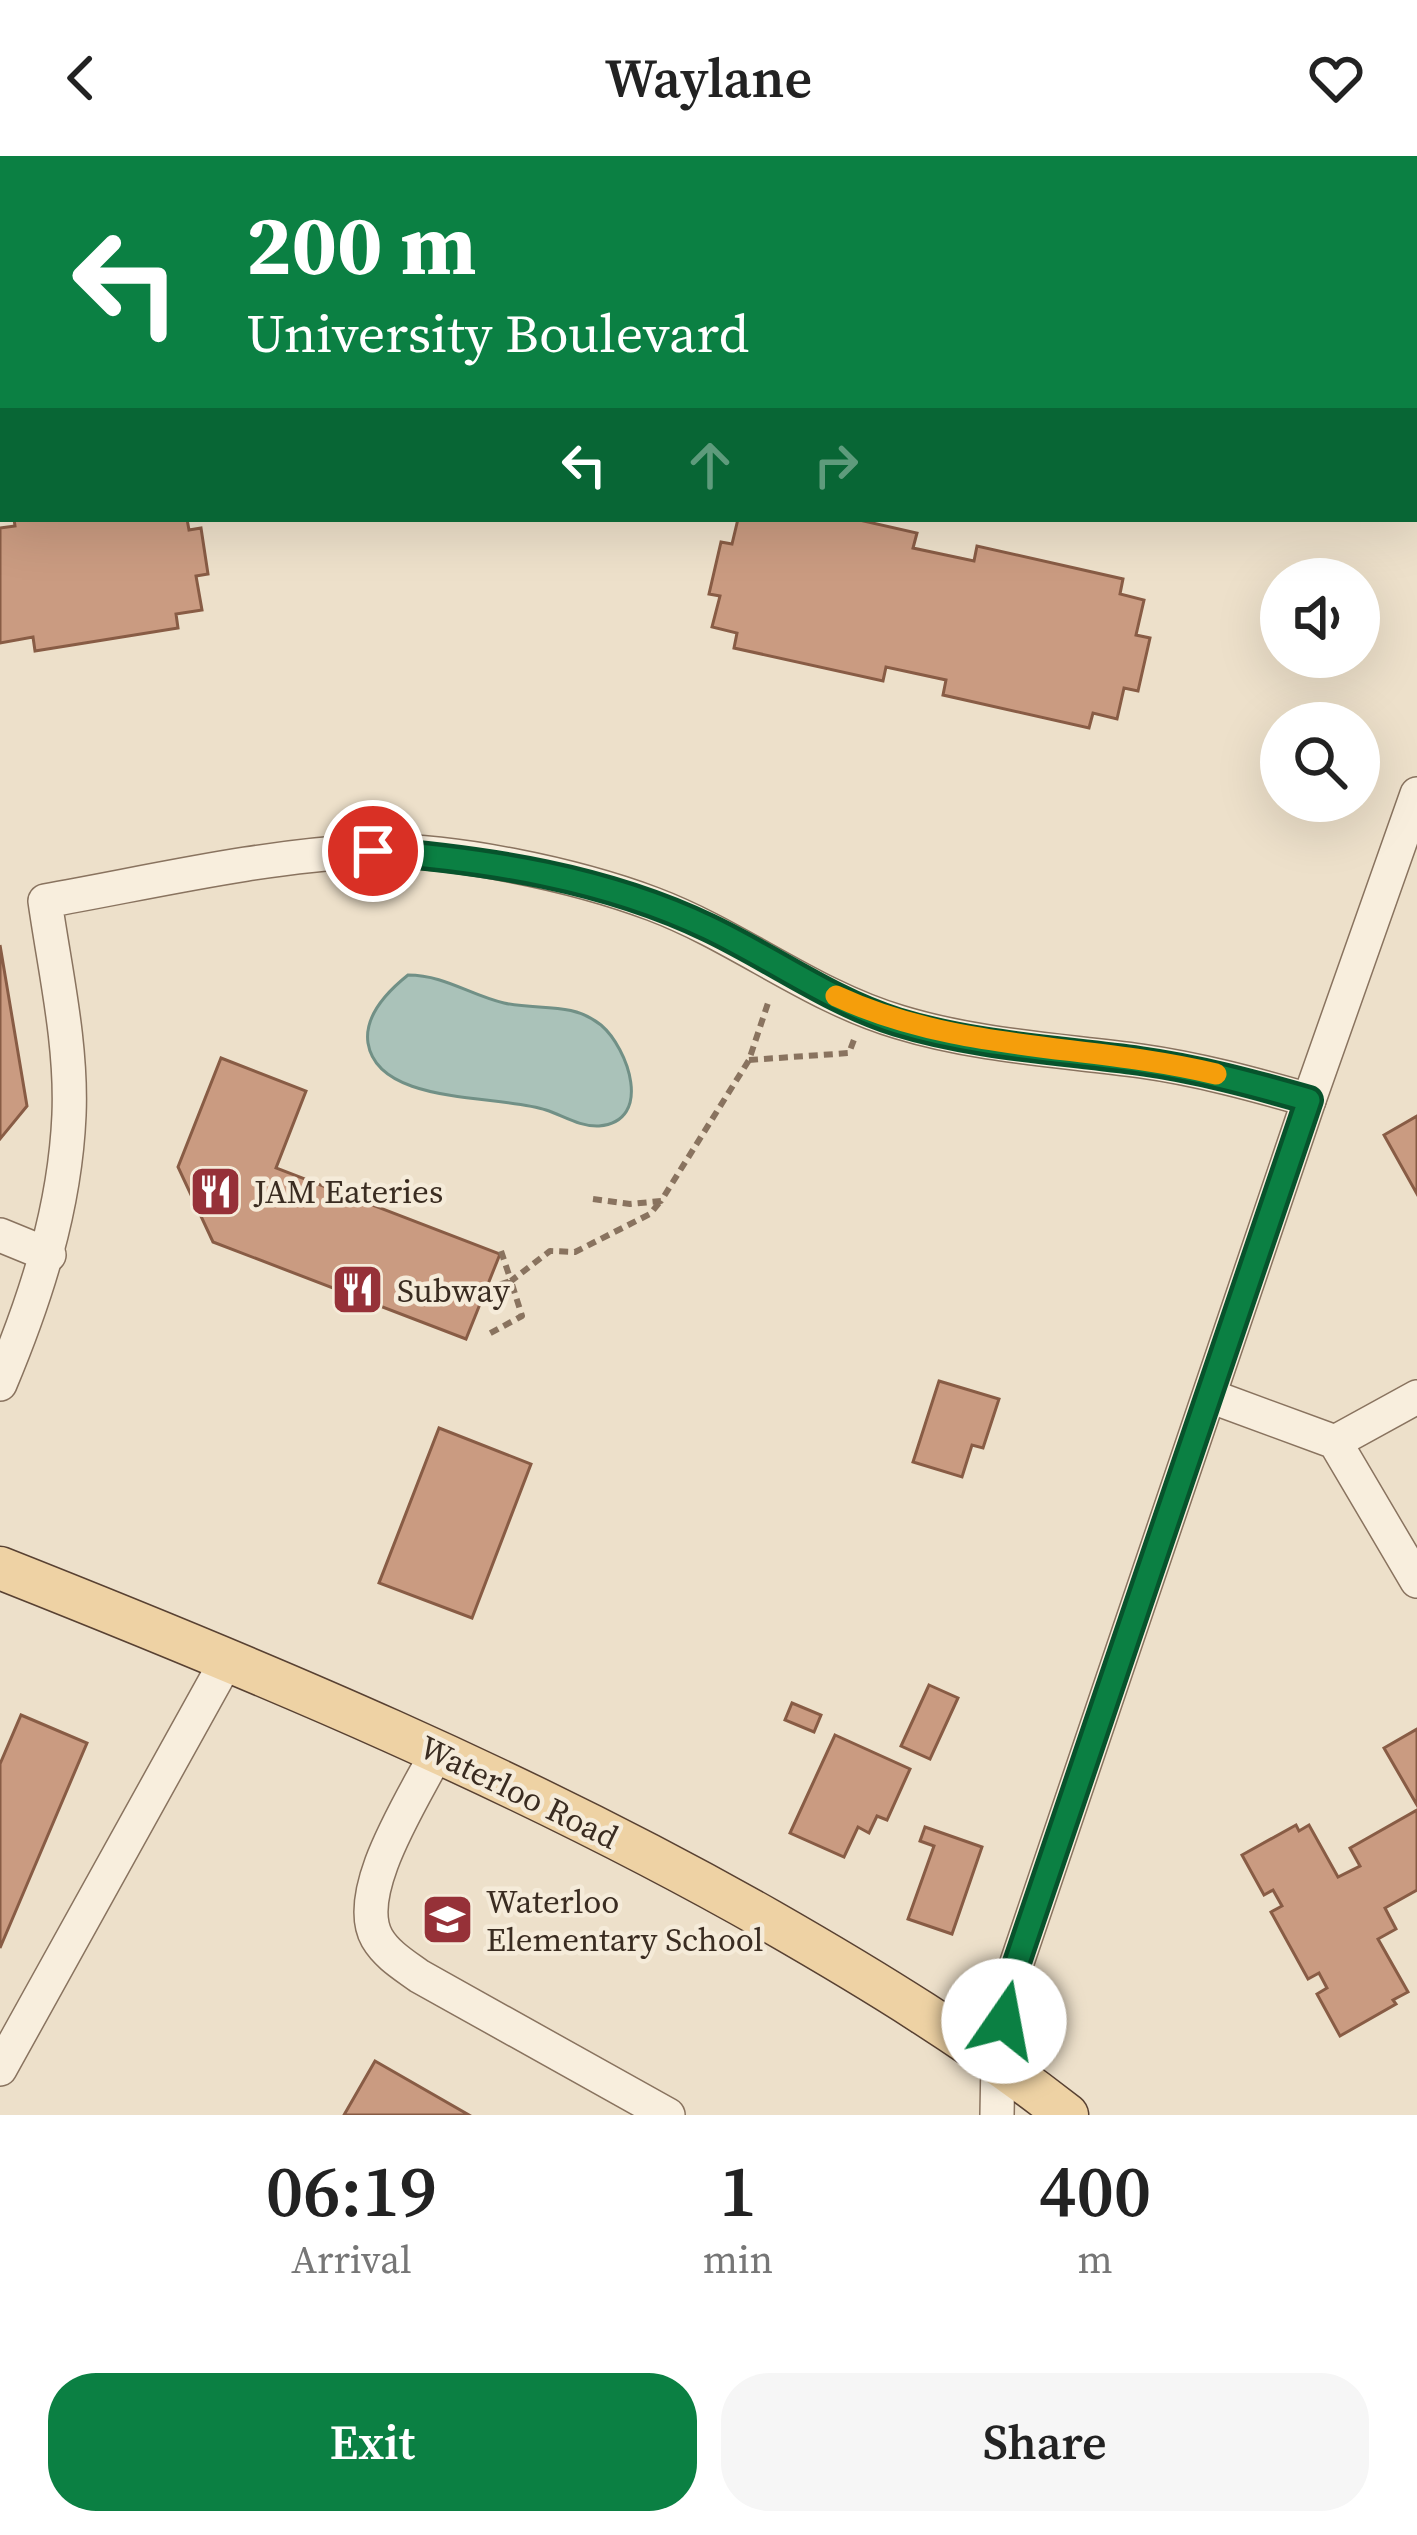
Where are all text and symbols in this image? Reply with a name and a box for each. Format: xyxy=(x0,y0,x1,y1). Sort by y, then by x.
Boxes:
text: Waylane xyxy=(605,41,812,115)
icon: back xyxy=(48,45,114,111)
icon: heart xyxy=(1303,45,1369,111)
text: 200 m xyxy=(246,187,477,302)
icon: left xyxy=(48,204,204,360)
text: University Boulevard xyxy=(246,296,749,370)
icon: left xyxy=(551,432,617,498)
icon: ahead xyxy=(677,432,743,498)
icon: right xyxy=(803,432,869,498)
map controls xyxy=(1260,558,1380,822)
button: sound xyxy=(1260,558,1380,678)
button: search xyxy=(1260,702,1380,822)
pin xyxy=(322,800,424,902)
icon: arrive xyxy=(340,818,406,884)
restaurant icon: JAM Eateries xyxy=(187,1163,243,1219)
place label: JAM Eateries xyxy=(253,1169,443,1214)
restaurant icon: Subway xyxy=(330,1262,386,1318)
place label: Subway xyxy=(397,1268,510,1313)
street label: Waterloo Road xyxy=(412,1724,626,1860)
place label: Waterloo Elementary School xyxy=(486,1879,764,1962)
school or university icon: Waterloo Elementary School xyxy=(419,1892,475,1948)
position arrow xyxy=(941,1958,1067,2084)
text: 06:19 xyxy=(266,2141,437,2240)
text: 1 xyxy=(719,2141,757,2240)
text: 400 xyxy=(1039,2141,1151,2240)
text: Arrival xyxy=(291,2233,412,2286)
text: min xyxy=(703,2233,773,2286)
text: m xyxy=(1078,2233,1113,2286)
button: Exit xyxy=(48,2373,697,2511)
button: Share xyxy=(721,2373,1369,2511)

